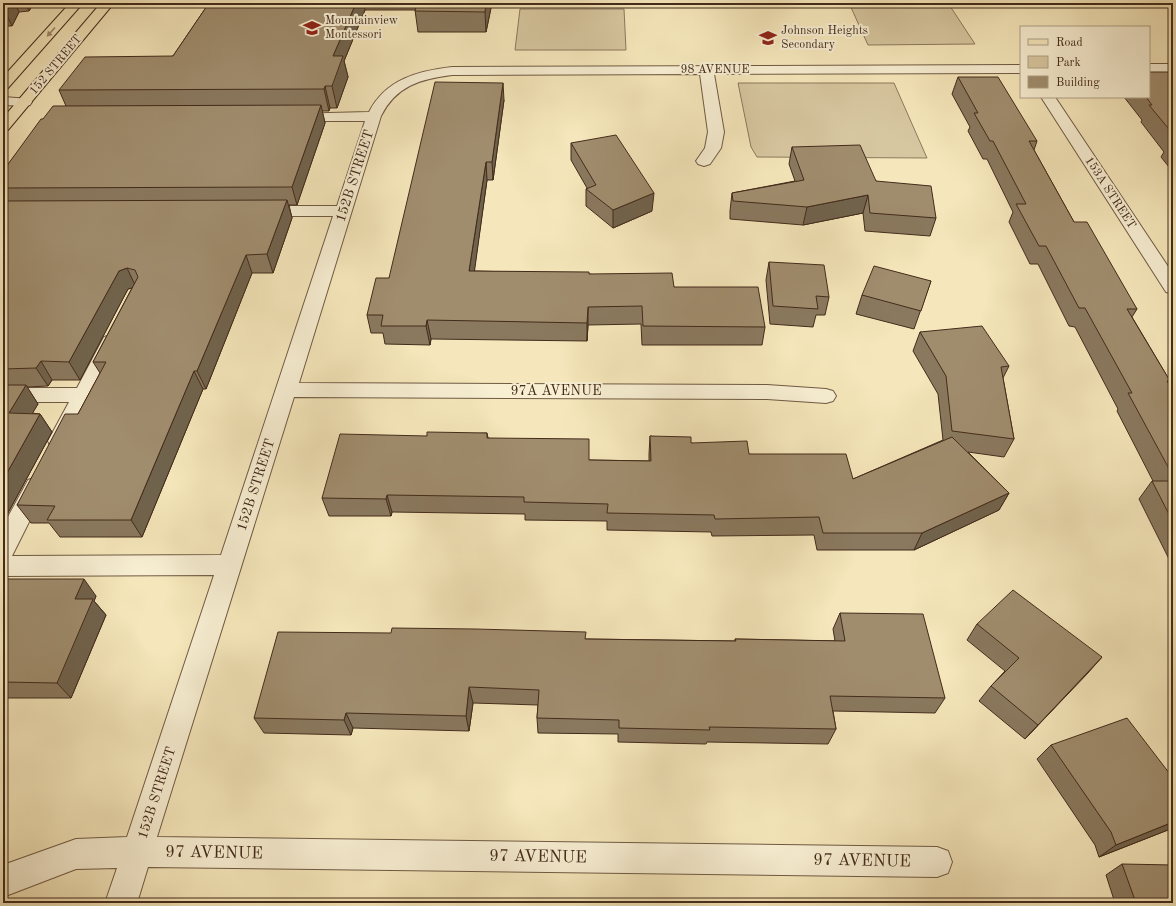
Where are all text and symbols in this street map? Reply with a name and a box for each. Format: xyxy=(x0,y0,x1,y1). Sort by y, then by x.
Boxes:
place label: Mountainview Montessori xyxy=(325,15,399,41)
school or university icon: Mountainview Montessori xyxy=(302,18,322,38)
place label: Johnson Heights Secondary xyxy=(781,25,868,51)
legend xyxy=(1020,26,1150,98)
one-way arrow xyxy=(46,27,55,37)
school or university icon: Johnson Heights Secondary xyxy=(758,28,778,48)
street label: 152 STREET xyxy=(27,32,84,97)
text: Road xyxy=(1056,37,1083,49)
text: Park xyxy=(1056,57,1081,69)
street label: 98 AVENUE xyxy=(681,64,749,76)
text: Building xyxy=(1056,77,1100,89)
street label: 152B STREET xyxy=(334,128,376,224)
street label: 153A STREET xyxy=(1082,154,1139,231)
street label: 97A AVENUE xyxy=(510,384,602,398)
street label: 152B STREET xyxy=(235,437,277,533)
street label: 152B STREET xyxy=(136,745,178,841)
street label: 97 AVENUE xyxy=(165,844,263,862)
street label: 97 AVENUE xyxy=(489,848,587,866)
street label: 97 AVENUE xyxy=(813,852,911,870)

